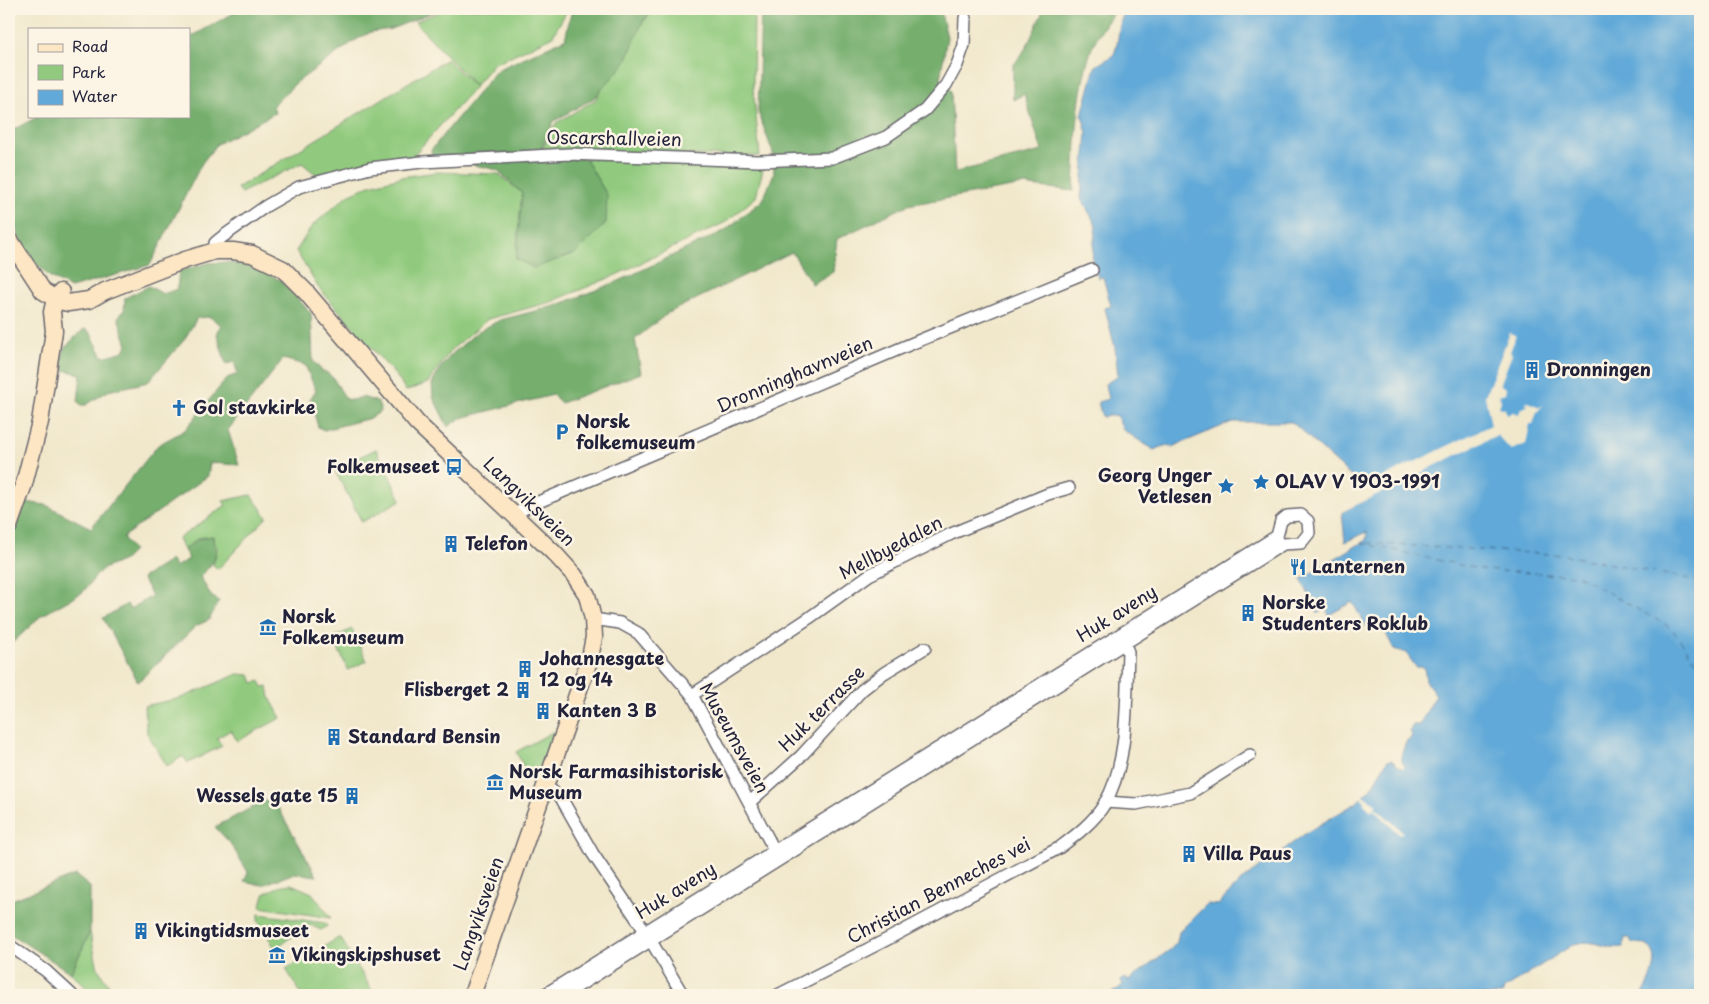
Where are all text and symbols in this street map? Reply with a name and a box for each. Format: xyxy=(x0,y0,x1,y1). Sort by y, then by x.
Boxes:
legend xyxy=(28,28,190,118)
text: Road xyxy=(72,34,108,57)
text: Park xyxy=(72,60,106,83)
text: Water xyxy=(72,84,117,107)
street label: Oscarshallveien xyxy=(546,123,682,152)
street label: Dronninghavnveien xyxy=(712,329,877,419)
place label: Dronningen xyxy=(1546,355,1651,382)
building icon: Dronningen xyxy=(1522,360,1542,380)
place label: Gol stavkirke xyxy=(193,393,316,420)
church icon: Gol stavkirke xyxy=(169,398,189,418)
place label: Norsk folkemuseum xyxy=(576,407,696,455)
parking icon: Norsk folkemuseum xyxy=(552,422,572,442)
street label: Langviksveien xyxy=(478,450,582,552)
place label: Folkemuseet xyxy=(327,452,440,479)
bus stop icon: Folkemuseet xyxy=(444,457,464,477)
place label: Georg Unger Vetlesen xyxy=(1098,461,1213,509)
place label: OLAV V 1903-1991 xyxy=(1275,467,1440,494)
place icon: OLAV V 1903-1991 xyxy=(1251,472,1271,492)
place icon: Georg Unger Vetlesen xyxy=(1216,476,1236,496)
street label: Mellbyedalen xyxy=(834,508,947,585)
place label: Telefon xyxy=(465,529,528,556)
building icon: Telefon xyxy=(441,534,461,554)
place label: Lanternen xyxy=(1312,552,1405,579)
restaurant icon: Lanternen xyxy=(1288,557,1308,577)
street label: Huk aveny xyxy=(1071,577,1162,648)
place label: Norske Studenters Roklub xyxy=(1262,588,1428,636)
place label: Norsk Folkemuseum xyxy=(282,602,404,650)
building icon: Norske Studenters Roklub xyxy=(1238,603,1258,623)
museum icon: Norsk Folkemuseum xyxy=(258,617,278,637)
place label: Johannesgate 12 og 14 xyxy=(539,644,665,692)
building icon: Johannesgate 12 og 14 xyxy=(515,659,535,679)
street label: Huk terrasse xyxy=(772,659,870,757)
place label: Flisberget 2 xyxy=(404,675,509,702)
street label: Museumsveien xyxy=(694,677,777,798)
building icon: Flisberget 2 xyxy=(513,680,533,700)
place label: Kanten 3 B xyxy=(557,696,657,723)
building icon: Kanten 3 B xyxy=(533,701,553,721)
place label: Standard Bensin xyxy=(348,722,500,749)
building icon: Standard Bensin xyxy=(324,727,344,747)
place label: Norsk Farmasihistorisk Museum xyxy=(509,757,723,805)
museum icon: Norsk Farmasihistorisk Museum xyxy=(485,772,505,792)
place label: Wessels gate 15 xyxy=(196,781,338,808)
building icon: Wessels gate 15 xyxy=(342,786,362,806)
street label: Christian Benneches vei xyxy=(842,830,1035,950)
place label: Villa Paus xyxy=(1203,839,1292,866)
building icon: Villa Paus xyxy=(1179,844,1199,864)
street label: Langviksveien xyxy=(445,853,510,974)
street label: Huk aveny xyxy=(630,854,721,925)
place label: Vikingtidsmuseet xyxy=(155,916,310,943)
building icon: Vikingtidsmuseet xyxy=(131,921,151,941)
place label: Vikingskipshuset xyxy=(291,940,441,967)
museum icon: Vikingskipshuset xyxy=(267,945,287,965)

